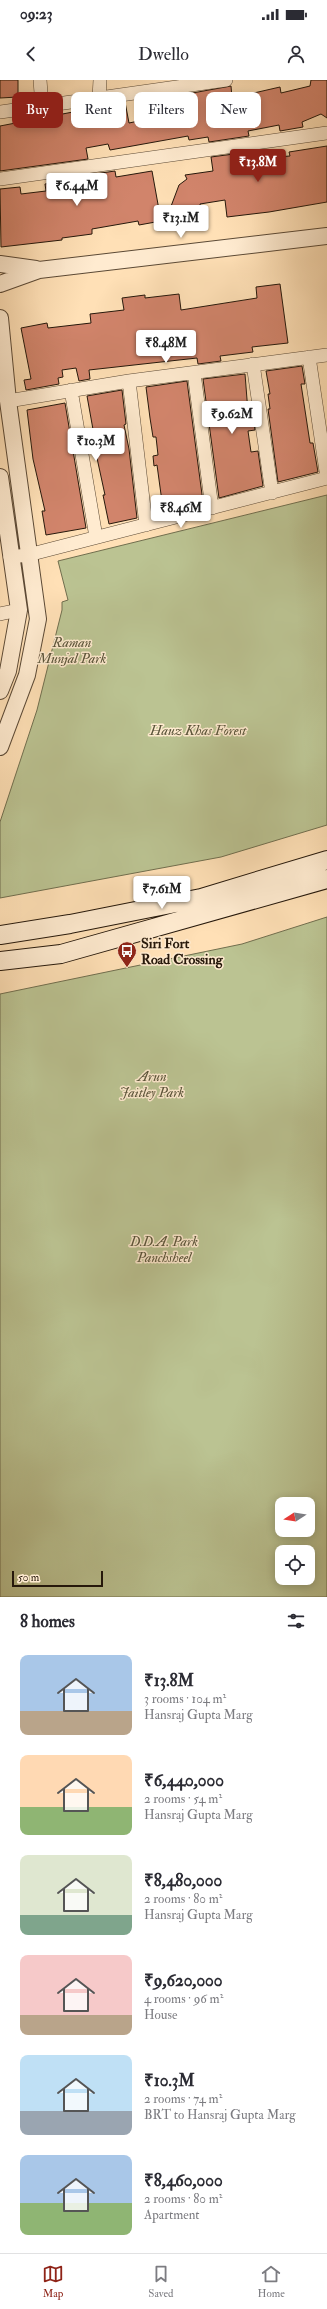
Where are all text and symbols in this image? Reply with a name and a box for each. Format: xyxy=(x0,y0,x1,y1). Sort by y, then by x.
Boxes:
text: 09:23 xyxy=(20,5,52,24)
icon: back xyxy=(20,43,42,65)
text: Dwello xyxy=(138,43,189,66)
icon: person xyxy=(285,43,307,65)
chip: Buy xyxy=(12,92,63,128)
chip: Rent xyxy=(71,92,126,128)
chip: Filters xyxy=(134,92,198,128)
chip: New xyxy=(206,92,261,128)
pin: ₹13.8M xyxy=(225,149,291,183)
text: ₹13.8M xyxy=(239,154,277,170)
pin: ₹6.44M xyxy=(44,173,110,207)
text: ₹6.44M xyxy=(55,178,99,194)
pin: ₹13.1M xyxy=(148,205,214,239)
text: ₹13.1M xyxy=(163,210,199,226)
pin: ₹8.48M xyxy=(133,330,199,364)
text: ₹8.48M xyxy=(145,335,187,351)
pin: ₹9.62M xyxy=(199,401,265,435)
text: ₹9.62M xyxy=(211,406,253,422)
pin: ₹10.3M xyxy=(63,428,129,462)
text: ₹10.3M xyxy=(77,433,115,449)
pin: ₹8.46M xyxy=(148,495,214,529)
text: ₹8.46M xyxy=(160,500,202,516)
park label: Raman Munjal Park xyxy=(37,634,107,667)
park label: Hauz Khas Forest xyxy=(149,722,247,739)
pin: ₹7.61M xyxy=(129,876,195,910)
text: ₹7.61M xyxy=(142,881,182,897)
place label: Siri Fort Road Crossing xyxy=(141,935,224,969)
bus stop icon: Siri Fort Road Crossing xyxy=(116,940,138,968)
park label: Arun Jaitley Park xyxy=(120,1068,184,1101)
park label: D.D.A. Park Panchsheel xyxy=(129,1233,198,1266)
north arrow xyxy=(275,1497,315,1537)
map controls xyxy=(275,1497,315,1585)
button: locate xyxy=(275,1545,315,1585)
scale bar xyxy=(12,1569,103,1588)
text: 50 m xyxy=(18,1571,39,1584)
icon: filters xyxy=(285,1610,307,1632)
text: 8 homes xyxy=(20,1611,75,1632)
text: ₹13.8M xyxy=(144,1670,194,1691)
icon: home xyxy=(52,1671,100,1719)
text: 3 rooms · 104 m² xyxy=(144,1691,226,1707)
text: Hansraj Gupta Marg xyxy=(144,1707,253,1723)
text: ₹6,440,000 xyxy=(144,1770,224,1791)
icon: home xyxy=(52,1771,100,1819)
text: 2 rooms · 54 m² xyxy=(144,1791,222,1807)
text: Hansraj Gupta Marg xyxy=(144,1807,253,1823)
text: ₹8,480,000 xyxy=(144,1870,222,1891)
icon: home xyxy=(52,1871,100,1919)
text: 2 rooms · 80 m² xyxy=(144,1891,222,1907)
text: Hansraj Gupta Marg xyxy=(144,1907,253,1923)
text: ₹9,620,000 xyxy=(144,1970,223,1991)
icon: home xyxy=(52,1971,100,2019)
text: 4 rooms · 96 m² xyxy=(144,1991,223,2007)
text: House xyxy=(144,2007,177,2023)
text: ₹10.3M xyxy=(144,2070,195,2091)
icon: home xyxy=(52,2071,100,2119)
text: 2 rooms · 74 m² xyxy=(144,2091,222,2107)
text: BRT to Hansraj Gupta Marg xyxy=(144,2107,296,2123)
text: ₹8,460,000 xyxy=(144,2170,223,2191)
icon: home xyxy=(52,2171,100,2219)
text: 2 rooms · 80 m² xyxy=(144,2191,222,2207)
text: Apartment xyxy=(144,2207,200,2223)
tab: Map xyxy=(42,2263,64,2300)
tab: Saved xyxy=(148,2263,173,2300)
tab: Home xyxy=(258,2263,285,2300)

